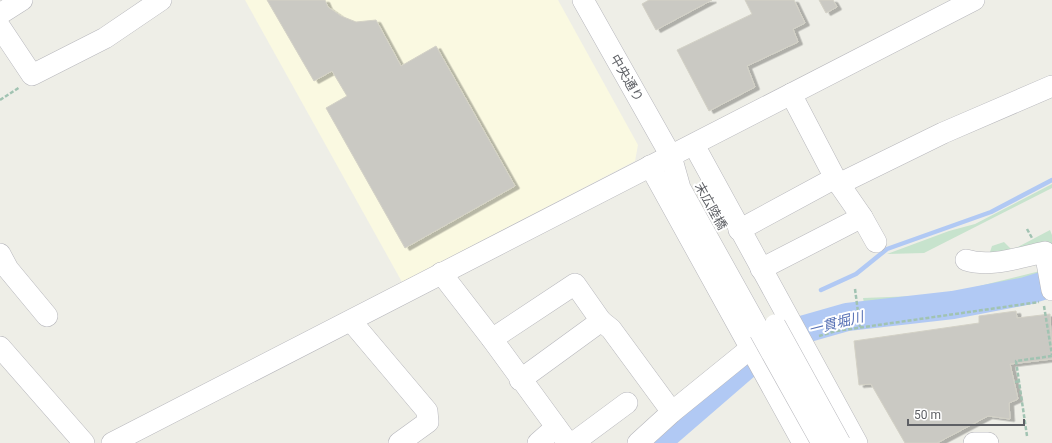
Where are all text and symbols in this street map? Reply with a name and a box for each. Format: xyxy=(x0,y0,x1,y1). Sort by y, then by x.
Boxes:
street label: 中央通り xyxy=(608,52,646,104)
street label: 末広陸橋 xyxy=(692,180,730,232)
water label: 一貫堀川 xyxy=(807,308,867,338)
scale bar xyxy=(908,401,1024,427)
text: 50 m xyxy=(914,408,941,422)

